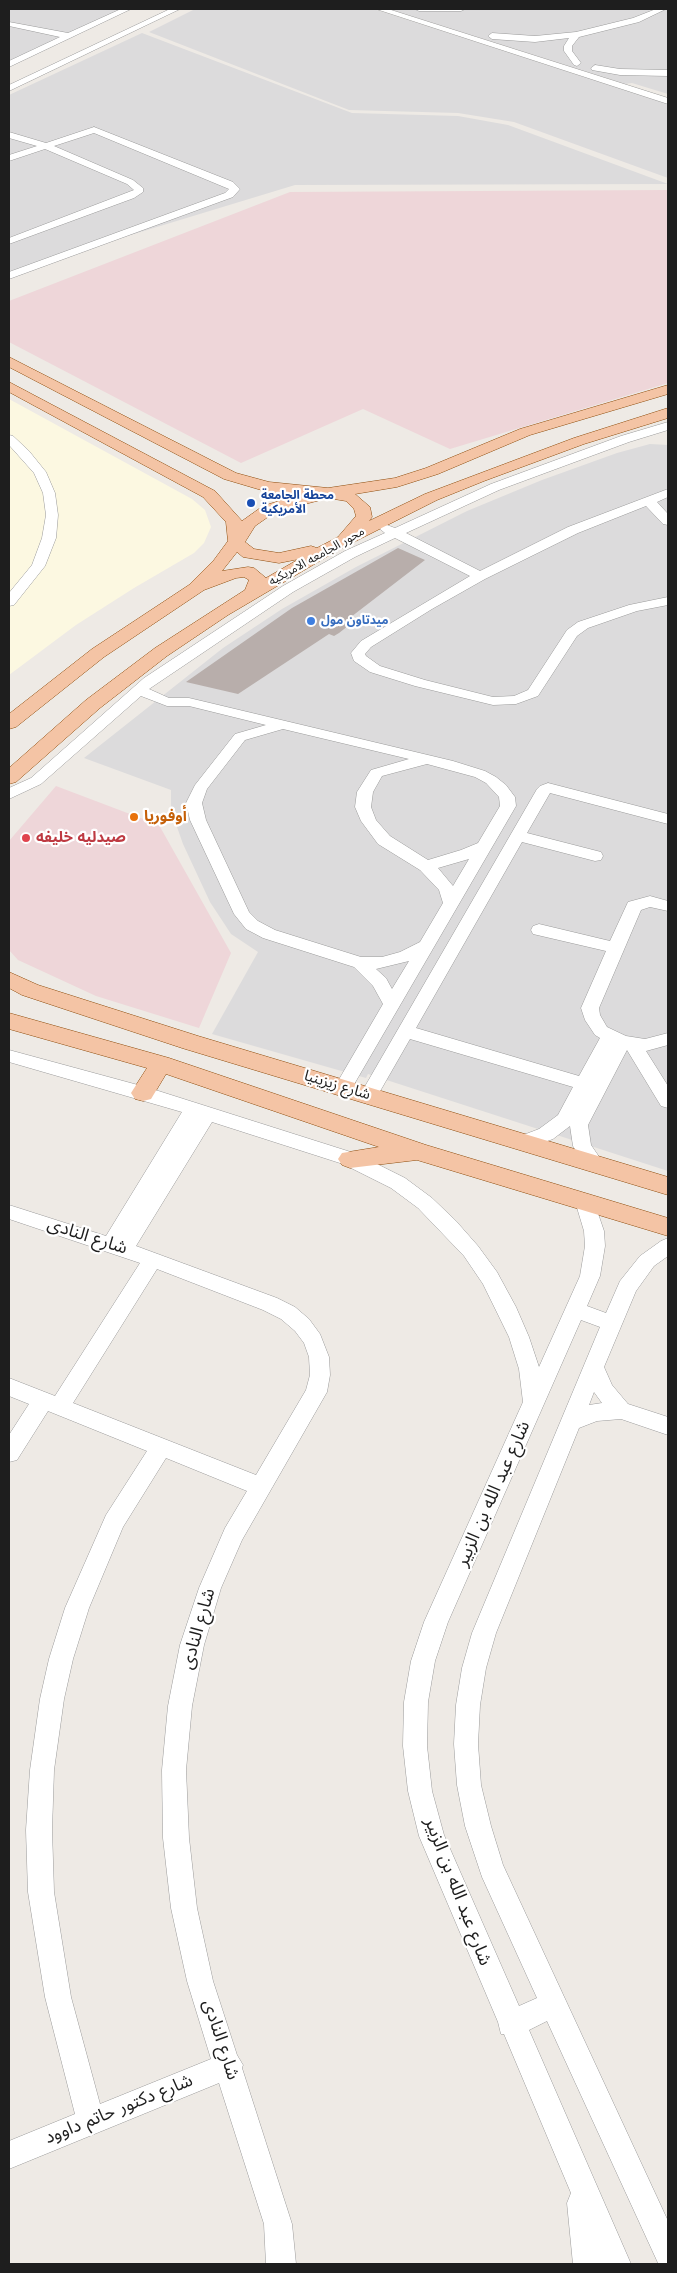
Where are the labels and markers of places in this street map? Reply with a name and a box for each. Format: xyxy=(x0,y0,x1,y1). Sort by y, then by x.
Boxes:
place label: محطة الجامعة الأمريكية xyxy=(261,489,334,517)
marker: محطة الجامعة الأمريكية xyxy=(245,497,257,509)
place label: ميدتاون مول xyxy=(321,614,388,628)
marker: ميدتاون مول xyxy=(305,615,317,627)
place label: أوفوريا xyxy=(144,808,187,826)
marker: أوفوريا xyxy=(128,811,140,823)
place label: صيدليه خليفه xyxy=(36,829,126,847)
marker: صيدليه خليفه xyxy=(20,832,32,844)

